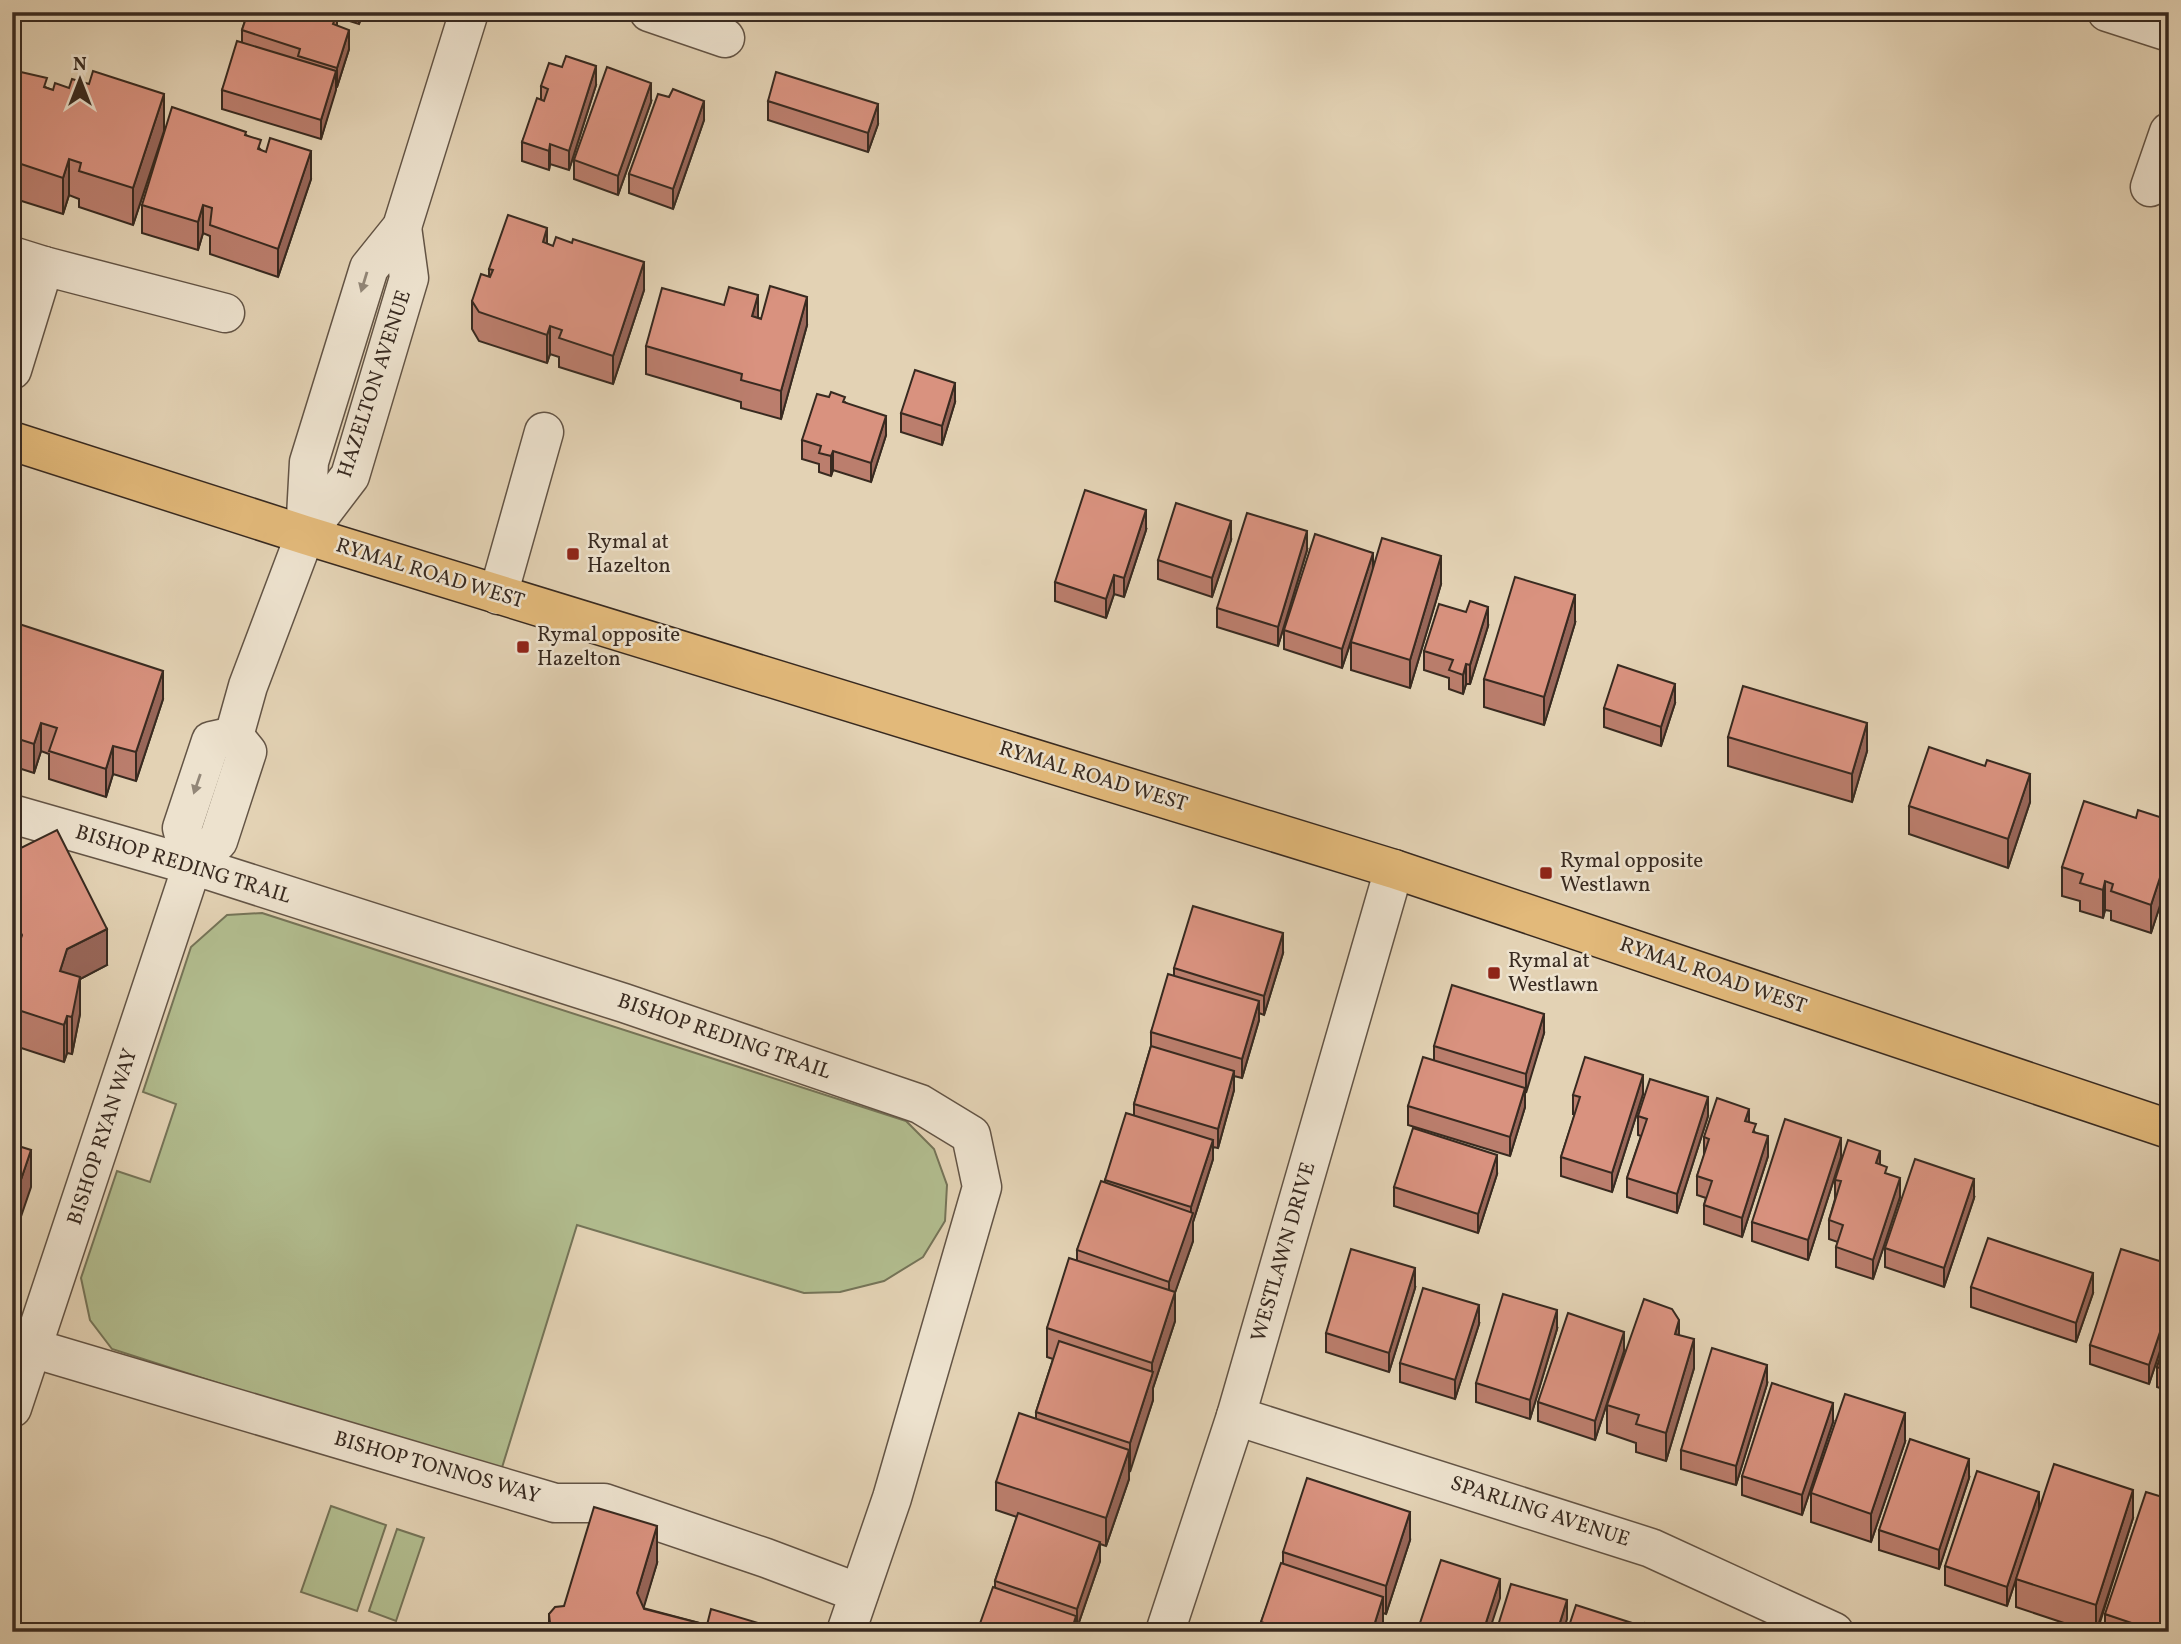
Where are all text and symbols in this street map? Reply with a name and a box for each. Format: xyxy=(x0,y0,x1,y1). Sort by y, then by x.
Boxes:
north arrow xyxy=(46,46,116,116)
text: N xyxy=(73,52,87,78)
one-way arrow xyxy=(359,272,369,293)
street label: HAZELTON AVENUE xyxy=(331,286,419,482)
place label: Rymal at Hazelton xyxy=(587,528,671,581)
street label: RYMAL ROAD WEST xyxy=(332,531,528,617)
marker: Rymal at Hazelton xyxy=(565,546,581,562)
place label: Rymal opposite Hazelton xyxy=(537,621,680,674)
marker: Rymal opposite Hazelton xyxy=(515,639,531,655)
street label: RYMAL ROAD WEST xyxy=(995,734,1191,820)
one-way arrow xyxy=(191,774,202,795)
street label: BISHOP REDING TRAIL xyxy=(72,818,295,912)
place label: Rymal opposite Westlawn xyxy=(1560,847,1703,900)
marker: Rymal opposite Westlawn xyxy=(1538,865,1554,881)
street label: RYMAL ROAD WEST xyxy=(1616,930,1810,1022)
place label: Rymal at Westlawn xyxy=(1508,947,1599,1000)
marker: Rymal at Westlawn xyxy=(1486,965,1502,981)
street label: BISHOP REDING TRAIL xyxy=(613,987,835,1087)
street label: BISHOP RYAN WAY xyxy=(61,1045,145,1229)
street label: WESTLAWN DRIVE xyxy=(1245,1159,1323,1345)
street label: BISHOP TONNOS WAY xyxy=(330,1425,544,1511)
street label: SPARLING AVENUE xyxy=(1446,1469,1634,1555)

